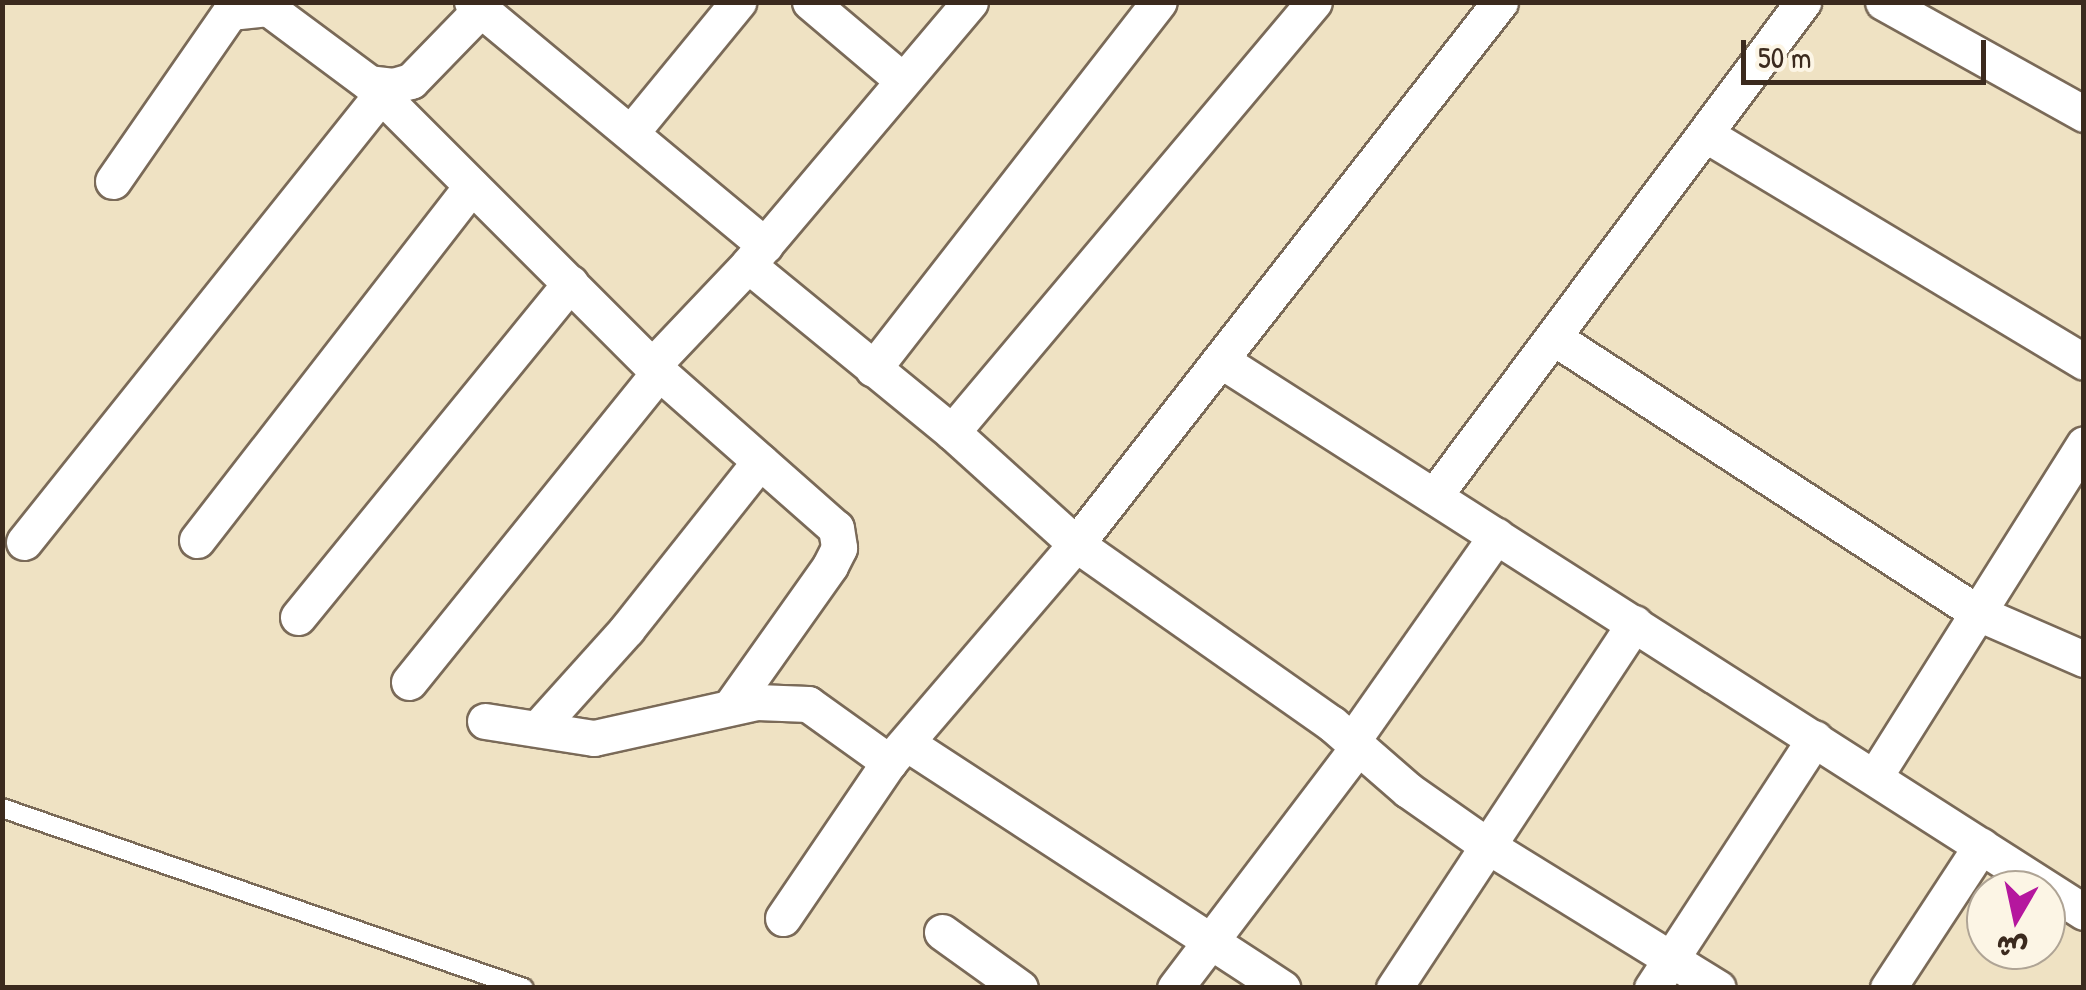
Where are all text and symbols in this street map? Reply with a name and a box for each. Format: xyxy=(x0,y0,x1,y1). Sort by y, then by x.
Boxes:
scale bar xyxy=(1746,20,1991,82)
text: 50 m xyxy=(1758,37,1811,77)
north arrow xyxy=(1966,870,2066,970)
text: ش xyxy=(1993,926,2030,969)

